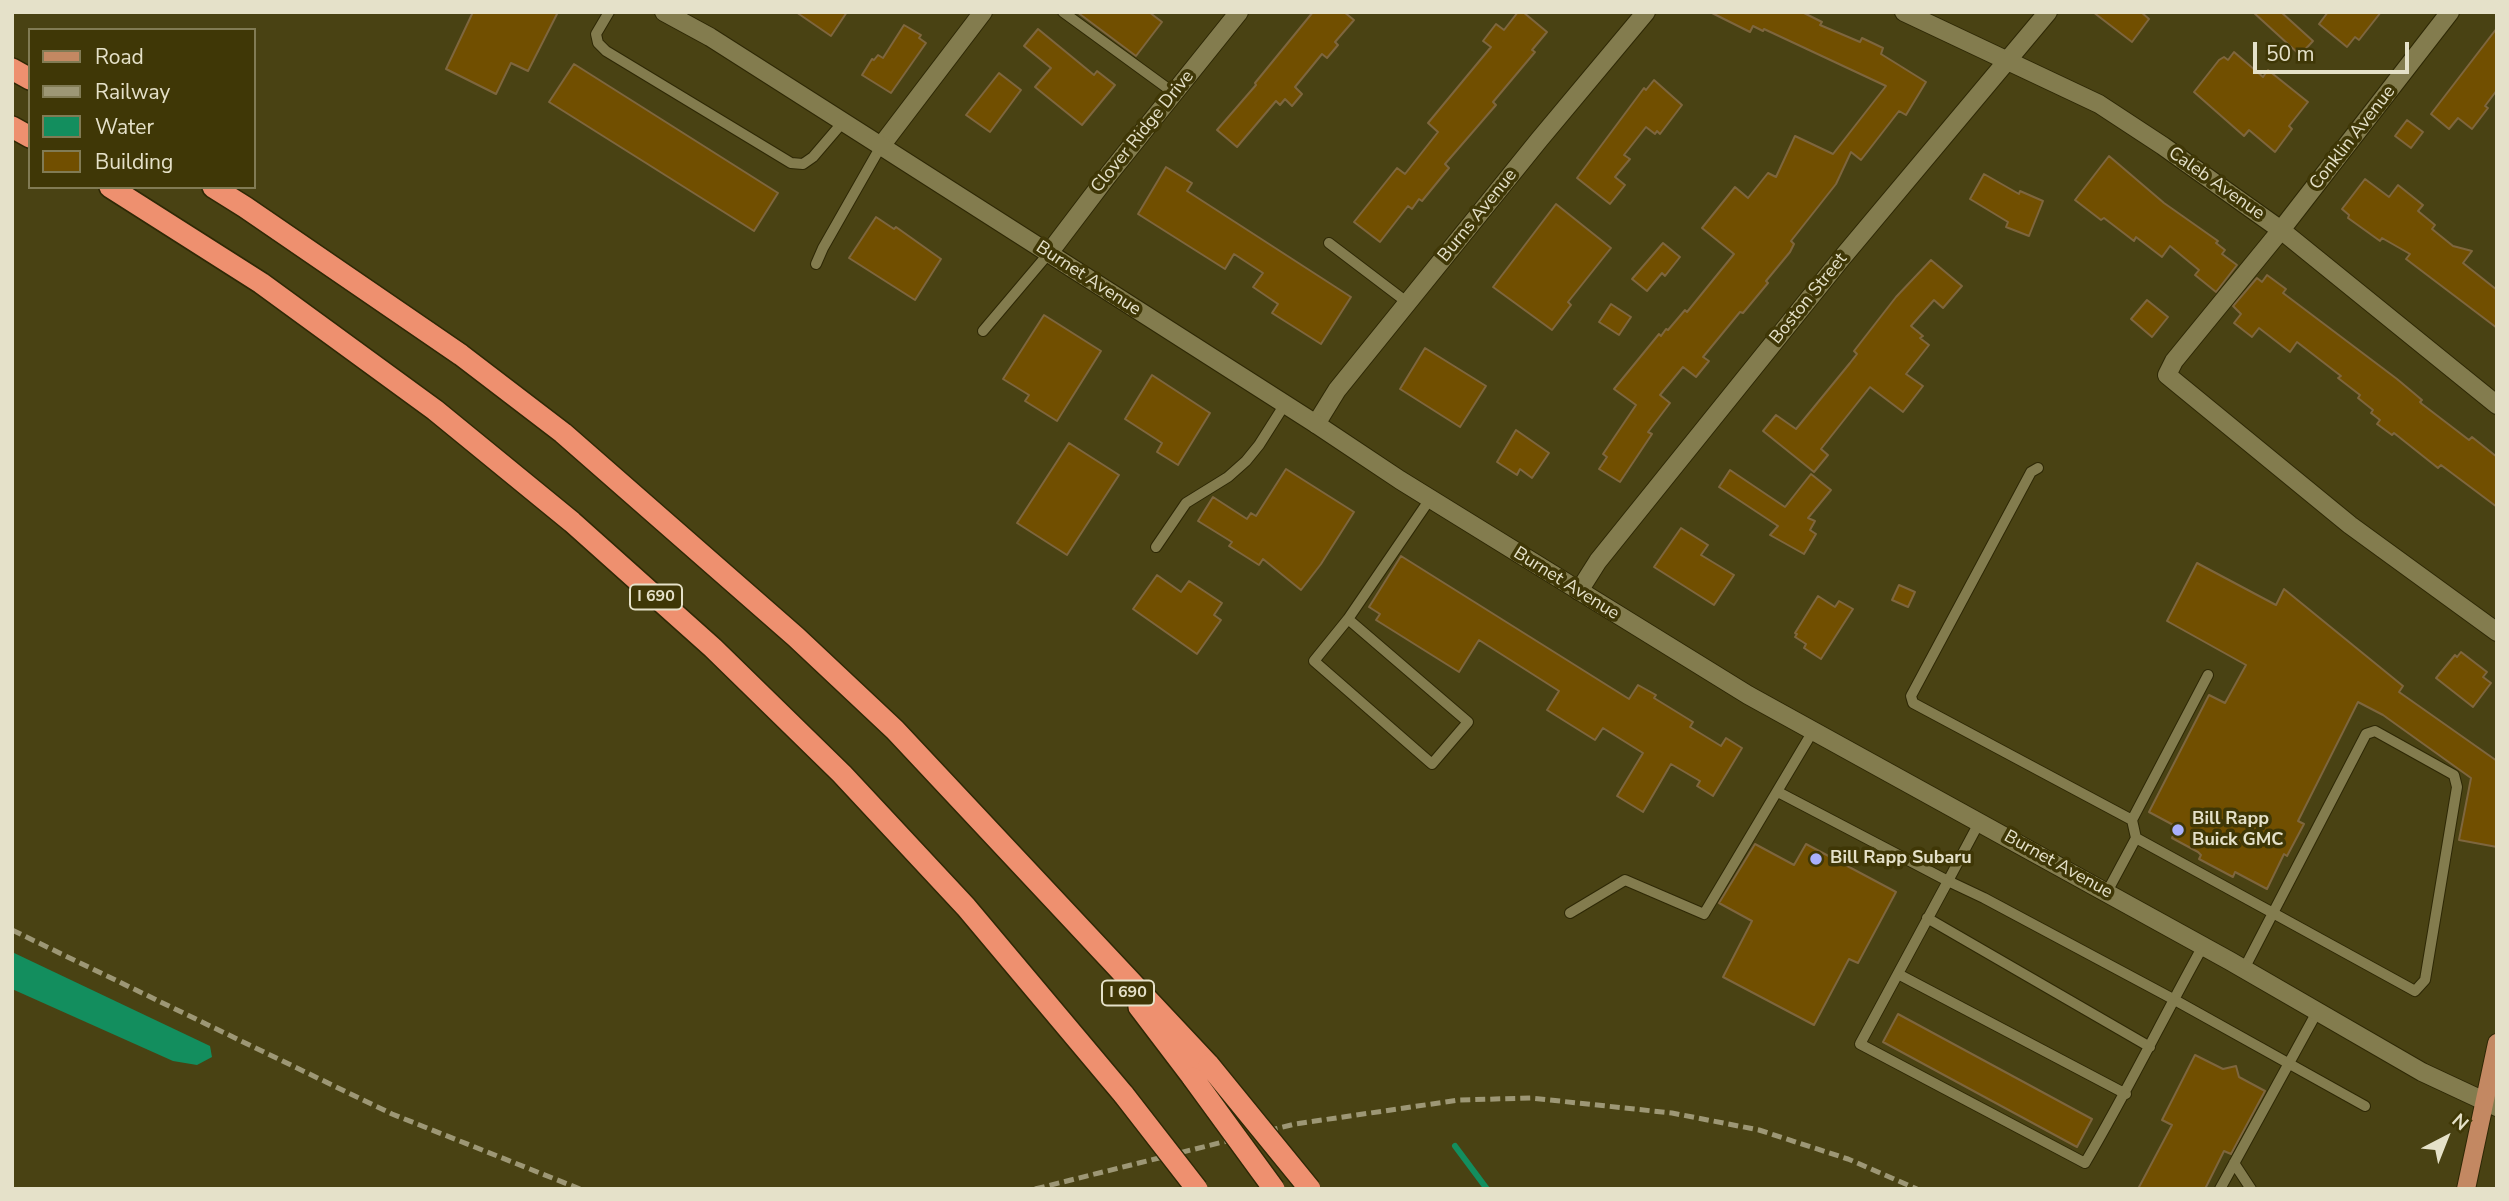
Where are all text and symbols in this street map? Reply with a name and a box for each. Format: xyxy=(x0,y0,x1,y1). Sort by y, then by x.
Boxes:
legend xyxy=(28,28,256,189)
scale bar xyxy=(2257,28,2413,72)
text: 50 m xyxy=(2266,40,2315,68)
text: Road xyxy=(95,43,144,71)
street label: Clover Ridge Drive xyxy=(1087,66,1199,198)
text: Railway xyxy=(95,78,170,106)
street label: Conklin Avenue xyxy=(2306,82,2400,194)
text: Water xyxy=(95,113,154,141)
street label: Caleb Avenue xyxy=(2164,143,2268,225)
text: Building xyxy=(95,148,173,176)
street label: Burns Avenue xyxy=(1434,165,1522,267)
street label: Burnet Avenue xyxy=(1032,237,1144,321)
street label: Boston Street xyxy=(1766,249,1852,349)
street label: Burnet Avenue xyxy=(1509,543,1623,625)
road number: I 690 xyxy=(630,584,682,610)
place label: Bill Rapp Buick GMC xyxy=(2192,809,2283,852)
marker: Bill Rapp Buick GMC xyxy=(2170,822,2186,838)
street label: Burnet Avenue xyxy=(2000,826,2116,904)
place label: Bill Rapp Subaru xyxy=(1830,848,1972,870)
marker: Bill Rapp Subaru xyxy=(1808,851,1824,867)
road number: I 690 xyxy=(1102,981,1154,1006)
north arrow xyxy=(2411,1103,2481,1173)
text: N xyxy=(2446,1108,2474,1137)

